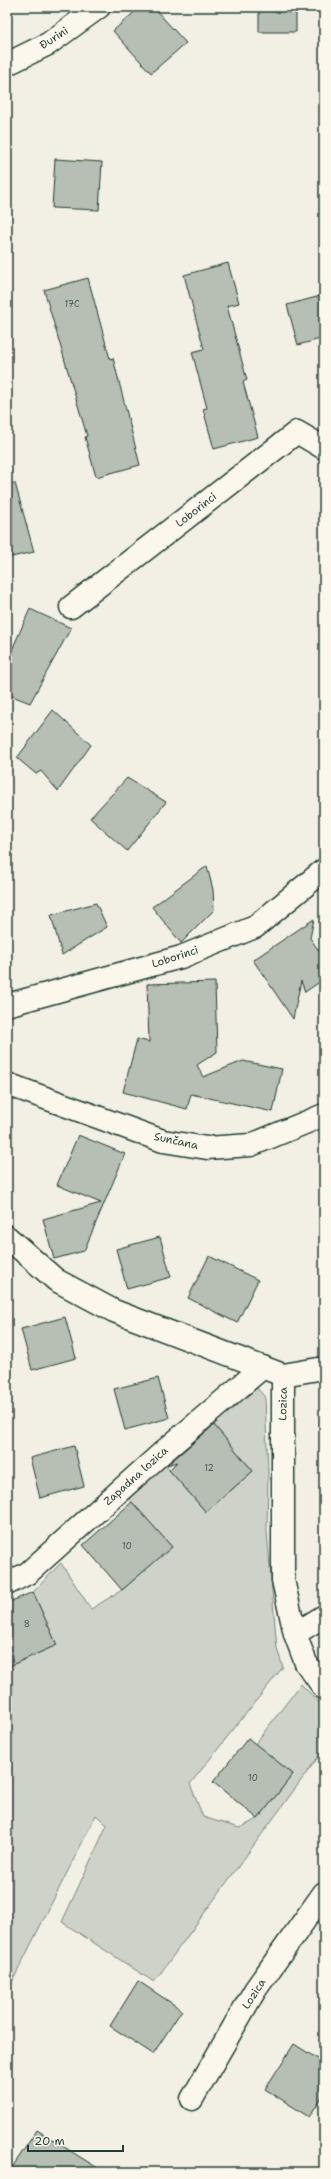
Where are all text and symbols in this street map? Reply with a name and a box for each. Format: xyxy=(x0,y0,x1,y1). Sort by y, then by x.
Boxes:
street label: Đurini xyxy=(37,23,71,53)
house number: 17C xyxy=(64,298,80,310)
street label: Loborinci xyxy=(172,489,220,531)
street label: Loborinci xyxy=(150,942,200,972)
street label: Sunčana xyxy=(153,1129,200,1153)
street label: Lozica xyxy=(275,1387,291,1421)
street label: Zapadna lozica xyxy=(101,1443,171,1509)
house number: 12 xyxy=(204,1462,214,1474)
house number: 10 xyxy=(122,1540,132,1552)
house number: 8 xyxy=(24,1618,30,1630)
house number: 10 xyxy=(248,1772,258,1784)
street label: Lozica xyxy=(239,1976,269,2012)
scale bar xyxy=(28,2127,123,2153)
text: 20 m xyxy=(34,2133,65,2149)

